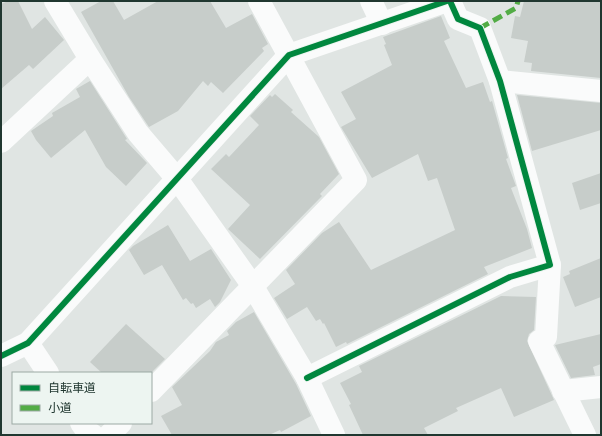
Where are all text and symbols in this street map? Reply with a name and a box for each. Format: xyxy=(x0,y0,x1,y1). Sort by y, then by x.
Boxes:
legend xyxy=(12,372,152,424)
text: 自転車道 xyxy=(48,380,96,395)
text: 小道 xyxy=(48,400,72,415)

